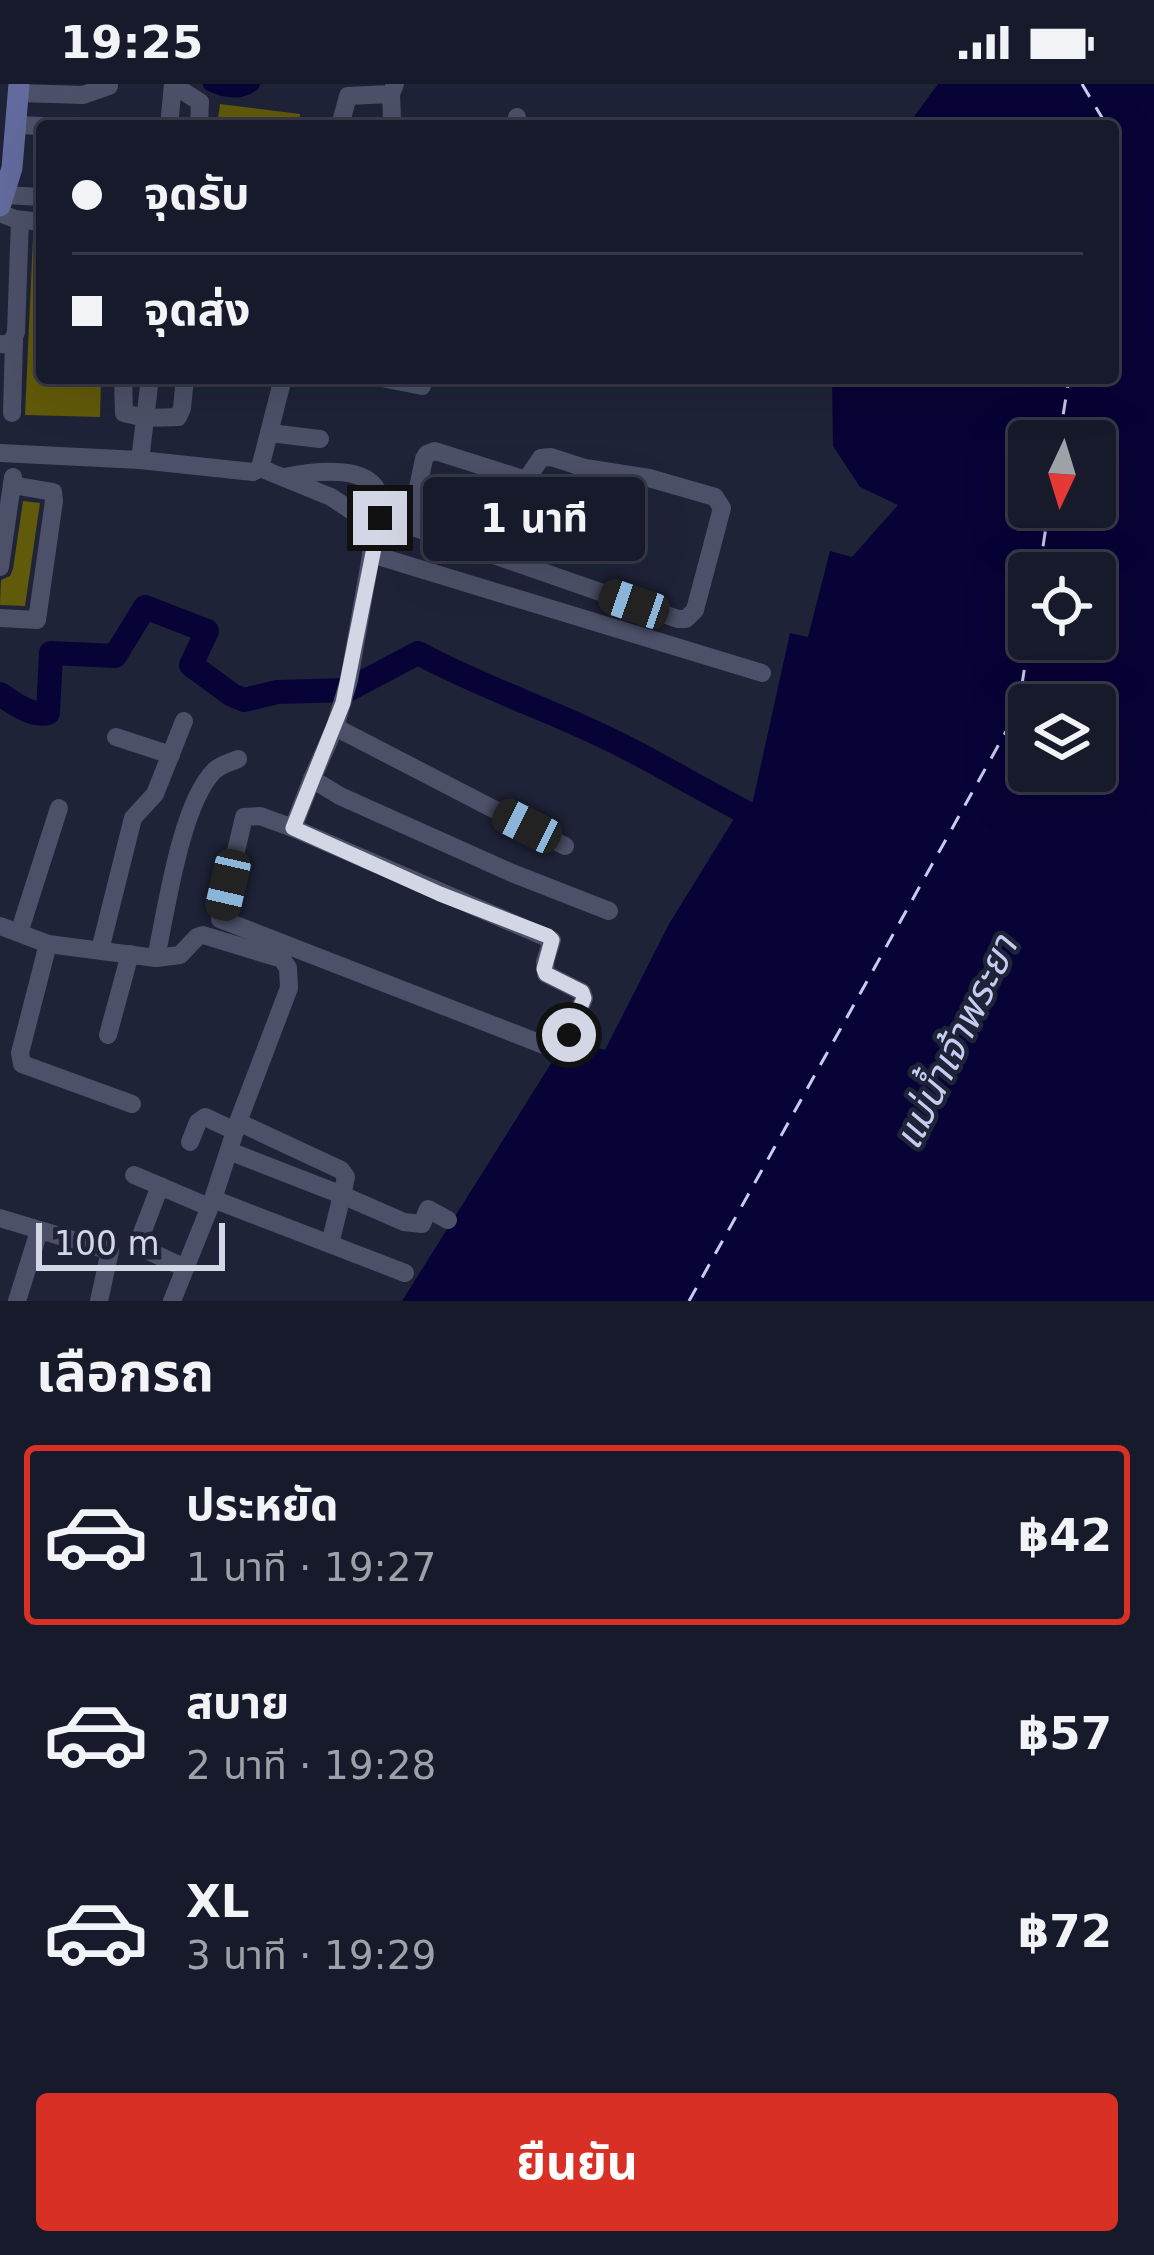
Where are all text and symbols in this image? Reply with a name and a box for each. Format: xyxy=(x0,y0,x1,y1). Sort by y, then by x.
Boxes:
text: 19:25 xyxy=(60,16,203,69)
text: จุดรับ xyxy=(144,167,250,220)
text: จุดส่ง xyxy=(144,283,250,336)
north arrow xyxy=(1008,420,1116,528)
map controls xyxy=(1008,420,1116,792)
callout: 1 นาที xyxy=(422,476,644,560)
route end xyxy=(353,491,407,545)
text: 1 นาที xyxy=(480,496,588,541)
button: locate xyxy=(1008,552,1116,660)
car xyxy=(594,575,674,633)
button: layers xyxy=(1008,684,1116,792)
car xyxy=(487,794,567,858)
car xyxy=(202,846,254,924)
water label: แม่น้ำเจ้าพระยา xyxy=(881,925,1027,1156)
route start xyxy=(542,1008,596,1062)
scale bar xyxy=(36,1217,225,1270)
text: 100 m xyxy=(54,1224,160,1263)
text: เลือกรถ xyxy=(36,1341,214,1404)
text: ประหยัด xyxy=(186,1478,339,1531)
icon: car xyxy=(42,1481,150,1589)
text: ฿42 xyxy=(1018,1509,1112,1562)
text: 1 นาที · 19:27 xyxy=(186,1545,436,1590)
text: สบาย xyxy=(186,1676,289,1729)
icon: car xyxy=(42,1679,150,1787)
text: ฿57 xyxy=(1018,1707,1112,1760)
text: 2 นาที · 19:28 xyxy=(186,1743,436,1788)
text: XL xyxy=(186,1875,249,1928)
icon: car xyxy=(42,1877,150,1985)
text: ฿72 xyxy=(1018,1905,1112,1958)
text: 3 นาที · 19:29 xyxy=(186,1933,436,1978)
button: ยืนยัน xyxy=(36,2093,1118,2231)

